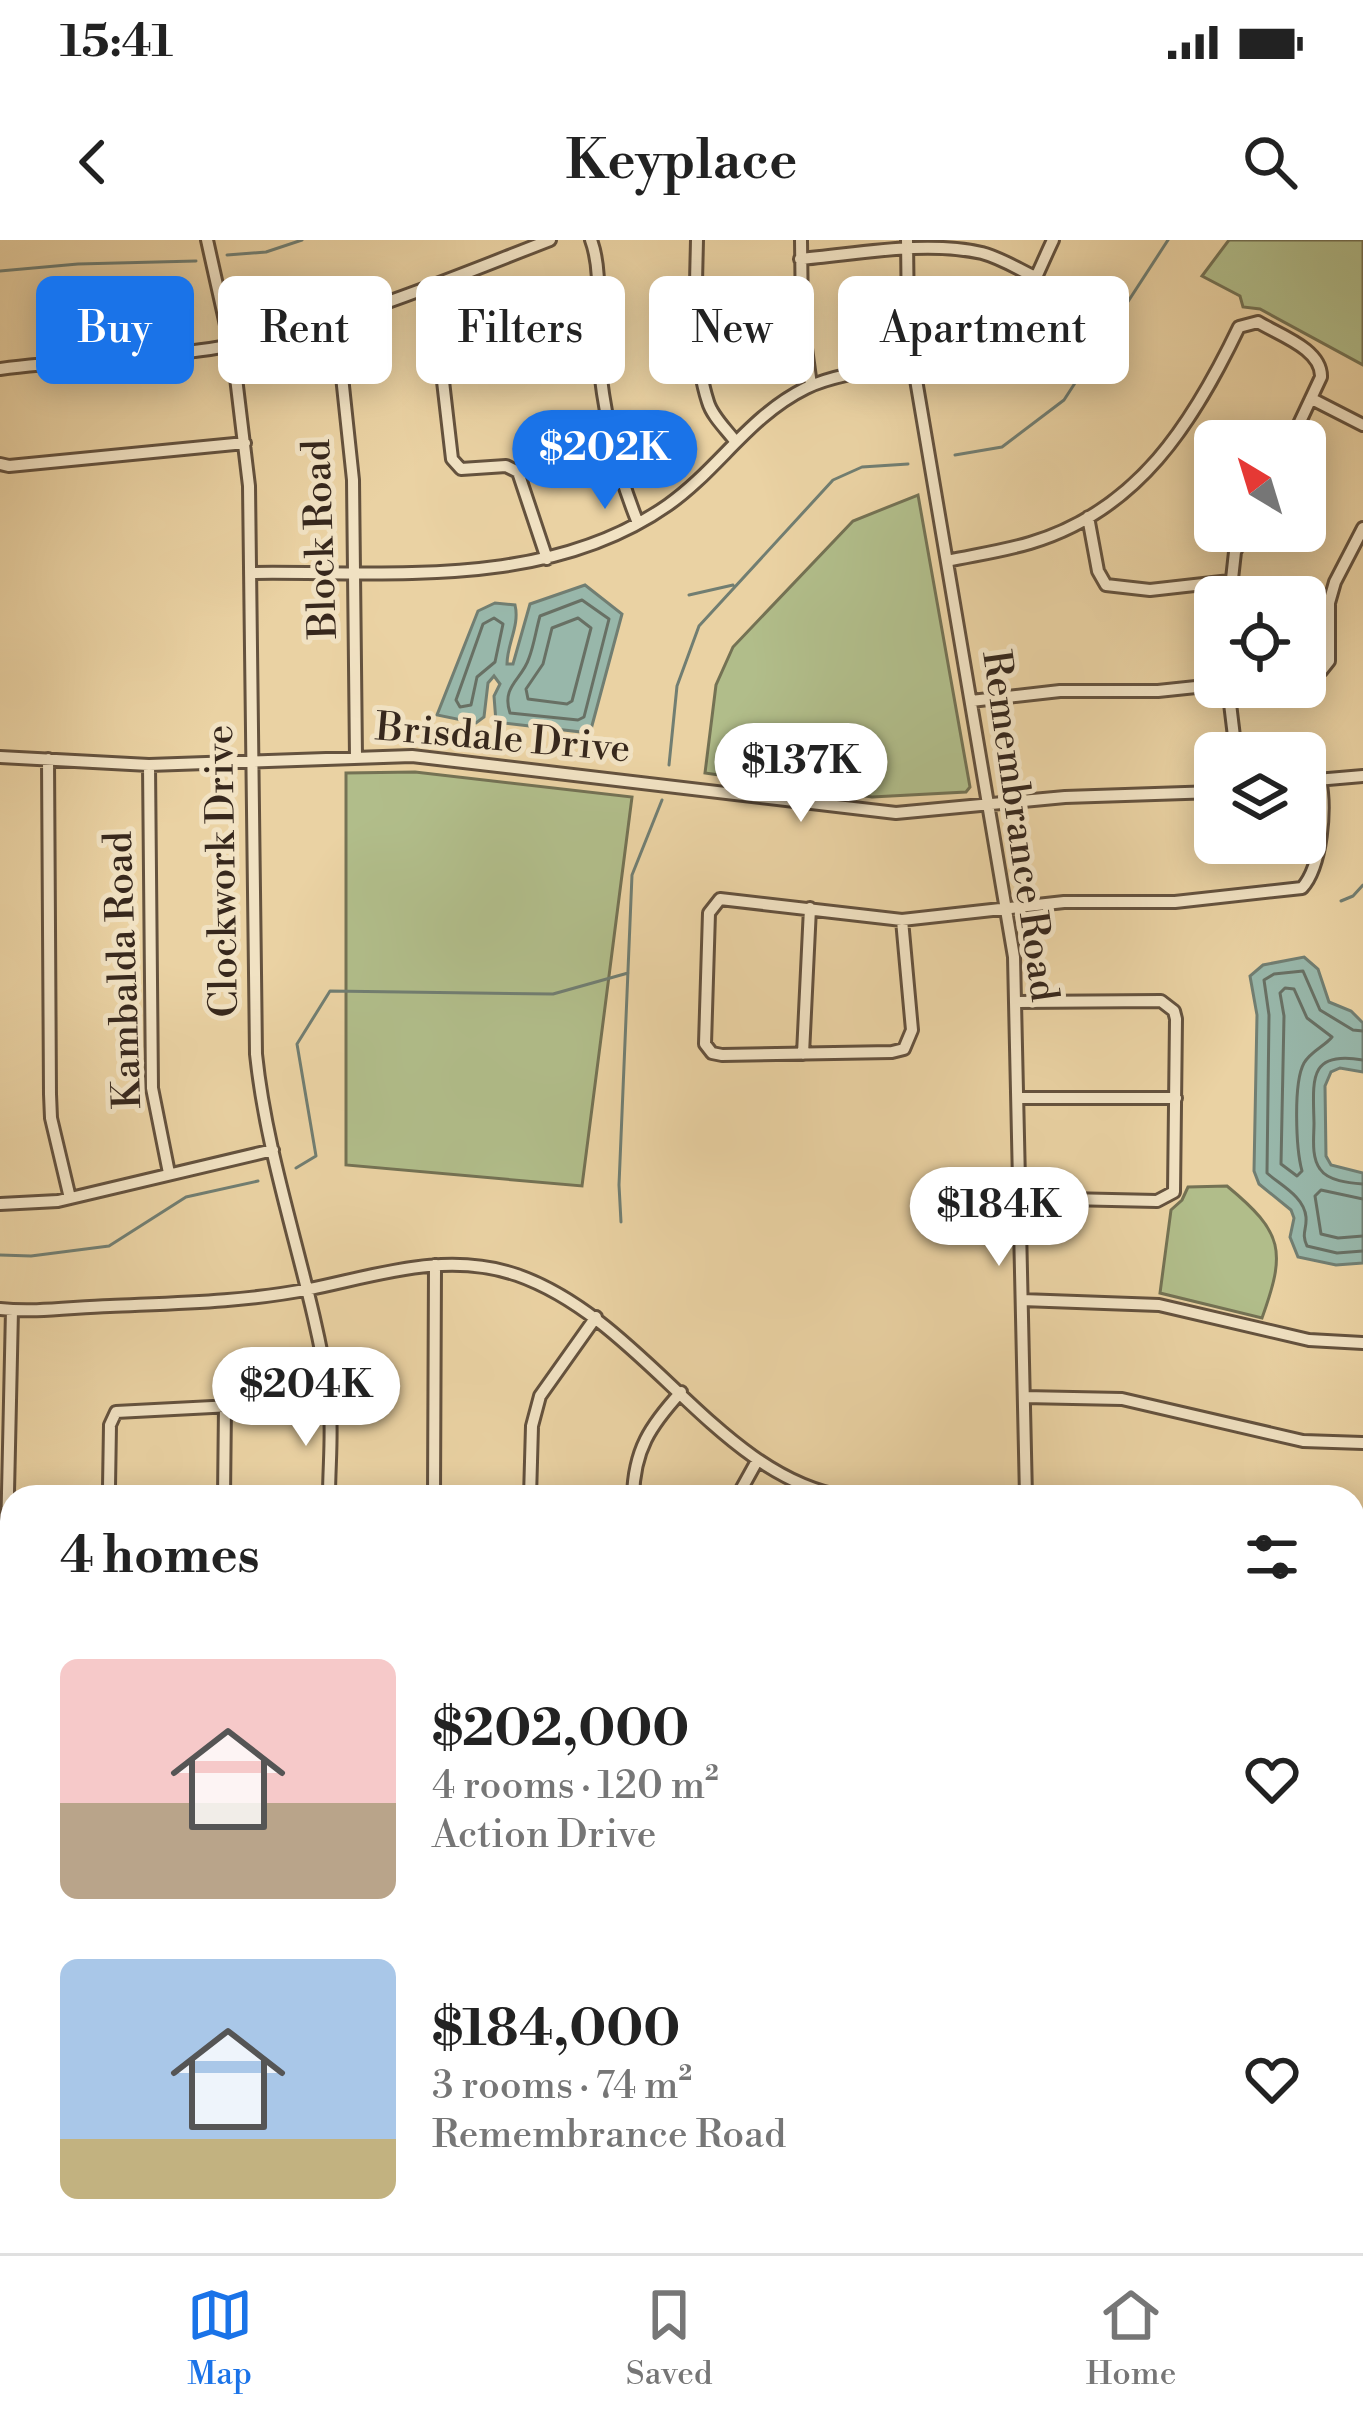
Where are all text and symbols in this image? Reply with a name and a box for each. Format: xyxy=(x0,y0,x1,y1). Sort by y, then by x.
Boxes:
text: 15:41 xyxy=(60,14,173,71)
text: Keyplace xyxy=(565,128,798,196)
icon: back xyxy=(60,129,126,195)
icon: search xyxy=(1237,129,1303,195)
chip: Buy xyxy=(36,276,194,384)
chip: Rent xyxy=(218,276,392,384)
chip: Filters xyxy=(416,276,625,384)
chip: New xyxy=(649,276,814,384)
chip: Apartment xyxy=(838,276,1129,384)
pin: $202K xyxy=(521,410,689,512)
north arrow xyxy=(1194,420,1326,552)
map controls xyxy=(1194,420,1326,864)
text: $202K xyxy=(539,424,671,473)
street label: Block Road xyxy=(293,438,349,641)
button: locate xyxy=(1194,576,1326,708)
street label: Remembrance Road xyxy=(970,647,1068,1005)
street label: Brisdale Drive xyxy=(373,703,632,775)
pin: $137K xyxy=(717,723,885,825)
street label: Clockwork Drive xyxy=(196,724,250,1018)
button: layers xyxy=(1194,732,1326,864)
text: $137K xyxy=(741,737,861,786)
street label: Kambalda Road xyxy=(95,830,153,1110)
pin: $184K xyxy=(915,1167,1083,1269)
text: $184K xyxy=(937,1181,1061,1230)
pin: $204K xyxy=(222,1347,390,1449)
text: $204K xyxy=(239,1361,373,1410)
icon: filters xyxy=(1239,1524,1305,1590)
text: 4 homes xyxy=(60,1525,260,1589)
text: $202,000 xyxy=(432,1698,689,1762)
icon: home xyxy=(156,1707,300,1851)
icon: heart xyxy=(1239,1746,1305,1812)
text: 4 rooms · 120 m² xyxy=(432,1762,719,1811)
text: Action Drive xyxy=(432,1811,657,1860)
text: $184,000 xyxy=(432,1998,680,2062)
icon: home xyxy=(156,2007,300,2151)
icon: heart xyxy=(1239,2046,1305,2112)
text: 3 rooms · 74 m² xyxy=(432,2062,692,2111)
text: Remembrance Road xyxy=(432,2111,786,2160)
tab: Map xyxy=(187,2282,253,2395)
tab: Saved xyxy=(626,2282,713,2395)
tab: Home xyxy=(1086,2282,1176,2395)

